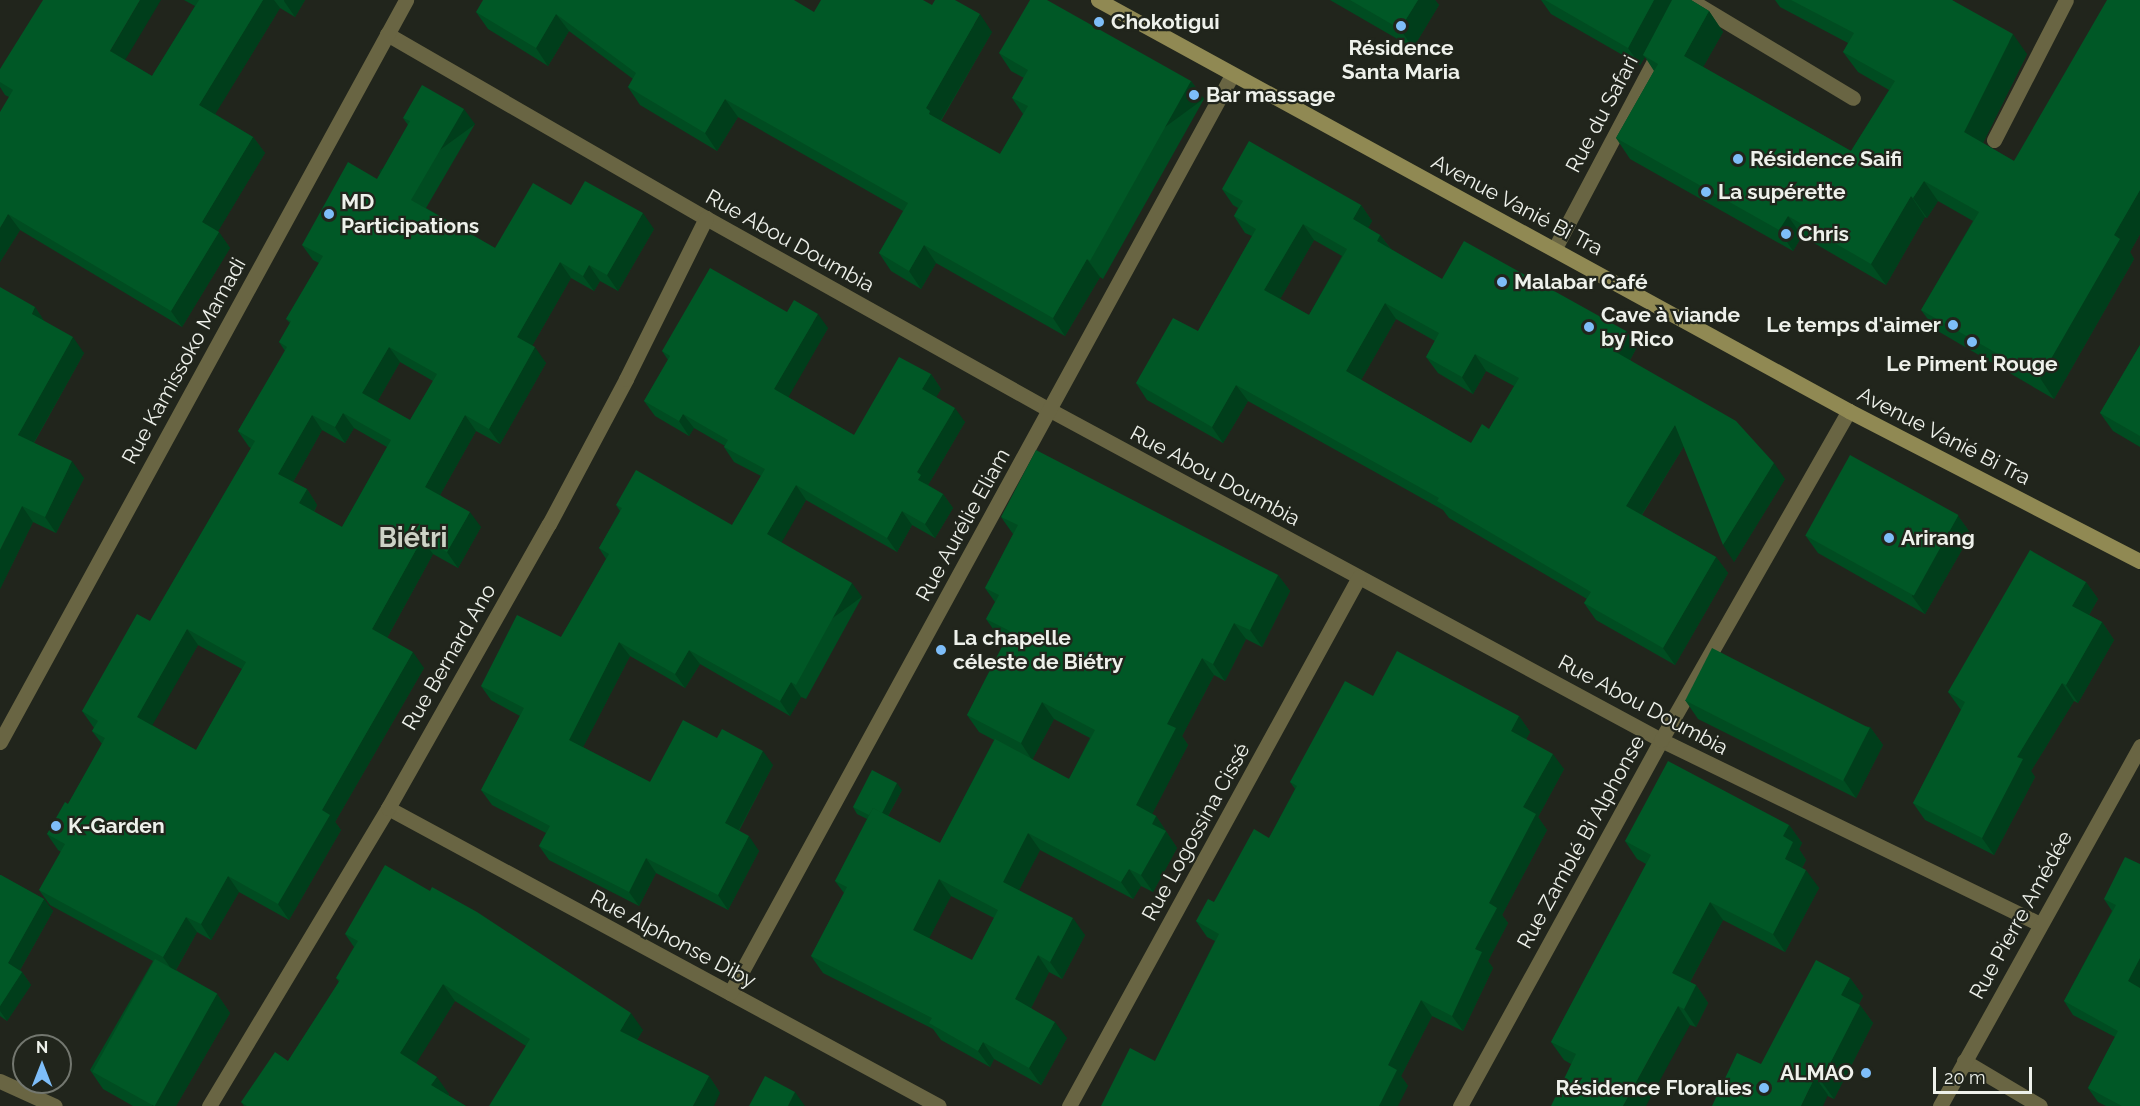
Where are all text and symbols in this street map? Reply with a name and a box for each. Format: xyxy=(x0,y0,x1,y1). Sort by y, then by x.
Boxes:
place label: Chokotigui xyxy=(1111,9,1220,35)
marker: Chokotigui xyxy=(1092,15,1106,29)
marker: Résidence Santa Maria xyxy=(1394,19,1408,33)
place label: Résidence Santa Maria xyxy=(1342,35,1460,85)
street label: Rue du Safari xyxy=(1561,51,1643,177)
place label: Bar massage xyxy=(1206,82,1336,108)
marker: Bar massage xyxy=(1187,88,1201,102)
place label: Résidence Saifi xyxy=(1750,146,1902,172)
street label: Avenue Vanié Bi Tra xyxy=(1426,149,1608,261)
marker: Résidence Saifi xyxy=(1731,152,1745,166)
place label: La supérette xyxy=(1718,179,1846,205)
street label: Rue Abou Doumbia xyxy=(701,184,879,298)
marker: La supérette xyxy=(1699,185,1713,199)
place label: MD Participations xyxy=(341,189,479,239)
marker: MD Participations xyxy=(322,207,336,221)
place label: Chris xyxy=(1798,221,1849,247)
marker: Chris xyxy=(1779,227,1793,241)
street label: Rue Kamissoko Mamadi xyxy=(117,253,251,469)
place label: Malabar Café xyxy=(1514,269,1648,295)
marker: Malabar Café xyxy=(1495,275,1509,289)
place label: Cave à viande by Rico xyxy=(1601,302,1741,352)
place label: Le temps d'aimer xyxy=(1766,312,1941,338)
marker: Le temps d'aimer xyxy=(1946,318,1960,332)
marker: Cave à viande by Rico xyxy=(1582,320,1596,334)
marker: Le Piment Rouge xyxy=(1965,335,1979,349)
place label: Le Piment Rouge xyxy=(1886,351,2058,377)
street label: Avenue Vanié Bi Tra xyxy=(1853,381,2035,491)
street label: Rue Abou Doumbia xyxy=(1125,420,1305,532)
street label: Rue Aurélie Eliam xyxy=(910,444,1016,606)
district label: Biétri xyxy=(379,522,447,554)
place label: Arirang xyxy=(1901,525,1975,551)
marker: Arirang xyxy=(1882,531,1896,545)
street label: Rue Bernard Ano xyxy=(397,579,501,735)
place label: La chapelle céleste de Biétry xyxy=(953,625,1123,675)
marker: La chapelle céleste de Biétry xyxy=(934,643,948,657)
street label: Rue Abou Doumbia xyxy=(1553,649,1733,761)
street label: Rue Zamblé Bi Alphonse xyxy=(1512,731,1650,953)
street label: Rue Logossina Cissé xyxy=(1137,739,1255,925)
place label: K-Garden xyxy=(68,813,165,839)
marker: K-Garden xyxy=(49,819,63,833)
street label: Rue Pierre Amédée xyxy=(1964,826,2078,1004)
street label: Rue Alphonse Diby xyxy=(585,884,761,994)
north arrow xyxy=(12,1034,72,1094)
text: N xyxy=(36,1038,48,1057)
scale bar xyxy=(1936,1055,2035,1093)
place label: ALMAO xyxy=(1780,1060,1854,1086)
marker: ALMAO xyxy=(1859,1066,1873,1080)
text: 20 m xyxy=(1944,1067,1986,1088)
place label: Résidence Floralies xyxy=(1555,1075,1752,1101)
marker: Résidence Floralies xyxy=(1757,1081,1771,1095)

